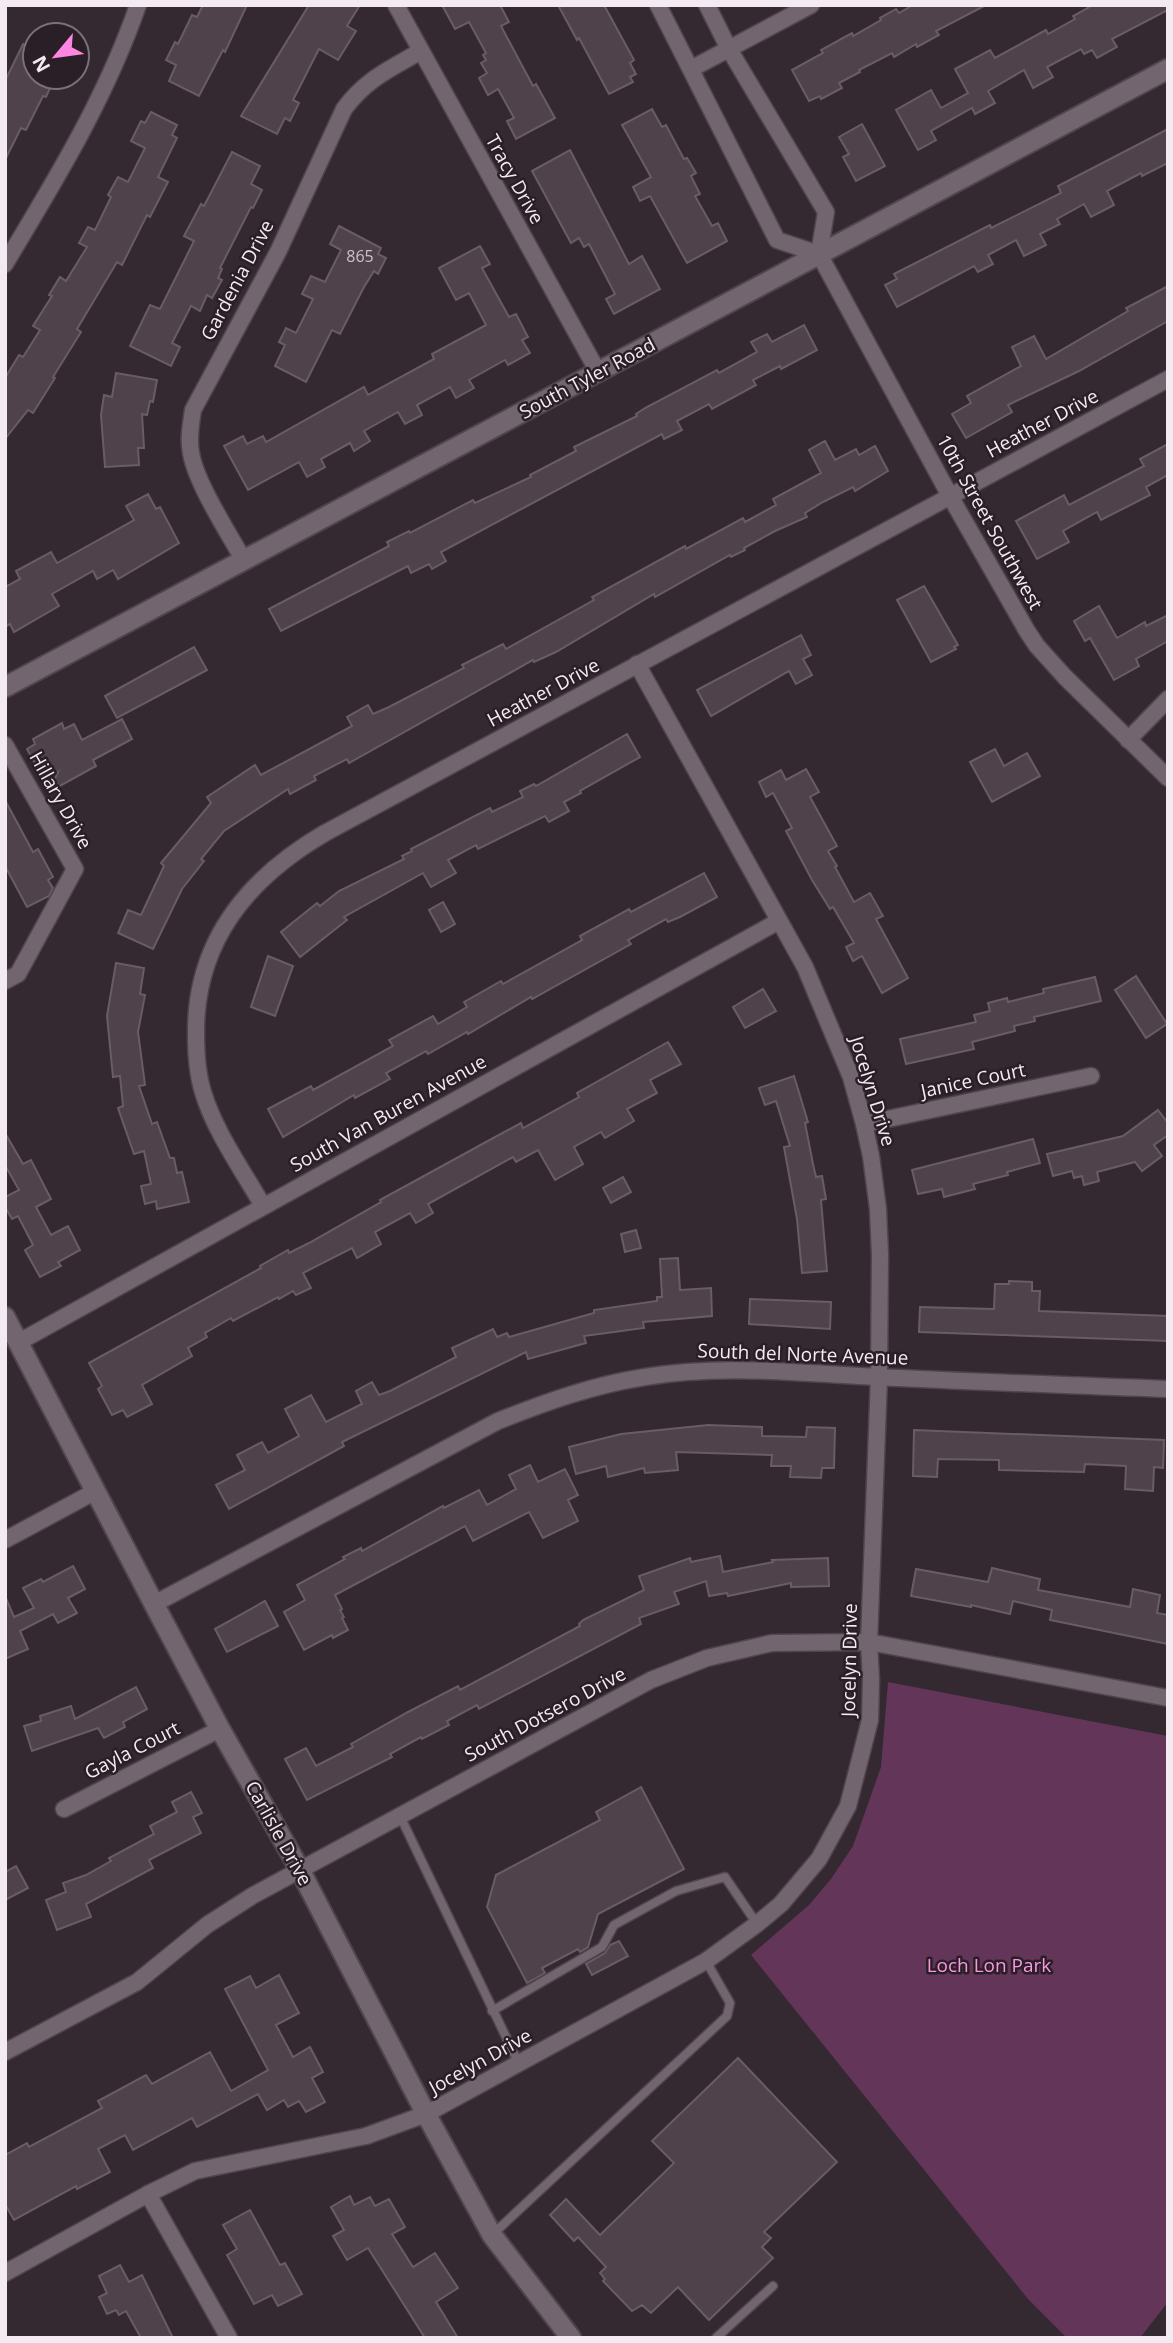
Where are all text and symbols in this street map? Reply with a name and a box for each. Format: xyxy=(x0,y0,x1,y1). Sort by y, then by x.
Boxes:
north arrow xyxy=(21,21,91,91)
text: N xyxy=(26,51,56,77)
street label: Tracy Drive xyxy=(480,129,550,229)
street label: Gardenia Drive xyxy=(194,215,280,345)
house number: 865 xyxy=(346,245,374,267)
street label: South Tyler Road xyxy=(515,331,659,425)
street label: Heather Drive xyxy=(981,383,1103,463)
street label: 10th Street Southwest xyxy=(931,430,1049,614)
street label: Heather Drive xyxy=(482,652,604,732)
street label: Hillary Drive xyxy=(24,747,98,853)
street label: Jocelyn Drive xyxy=(843,1031,902,1149)
street label: South Van Buren Avenue xyxy=(285,1048,491,1178)
street label: Janice Court xyxy=(916,1056,1028,1104)
street label: South del Norte Avenue xyxy=(697,1337,909,1371)
street label: Jocelyn Drive xyxy=(835,1603,863,1719)
street label: South Dotsero Drive xyxy=(460,1660,630,1768)
street label: Gayla Court xyxy=(80,1715,184,1785)
street label: Carlisle Drive xyxy=(240,1776,318,1890)
park label: Loch Lon Park xyxy=(927,1952,1051,1978)
street label: Jocelyn Drive xyxy=(422,2022,536,2101)

